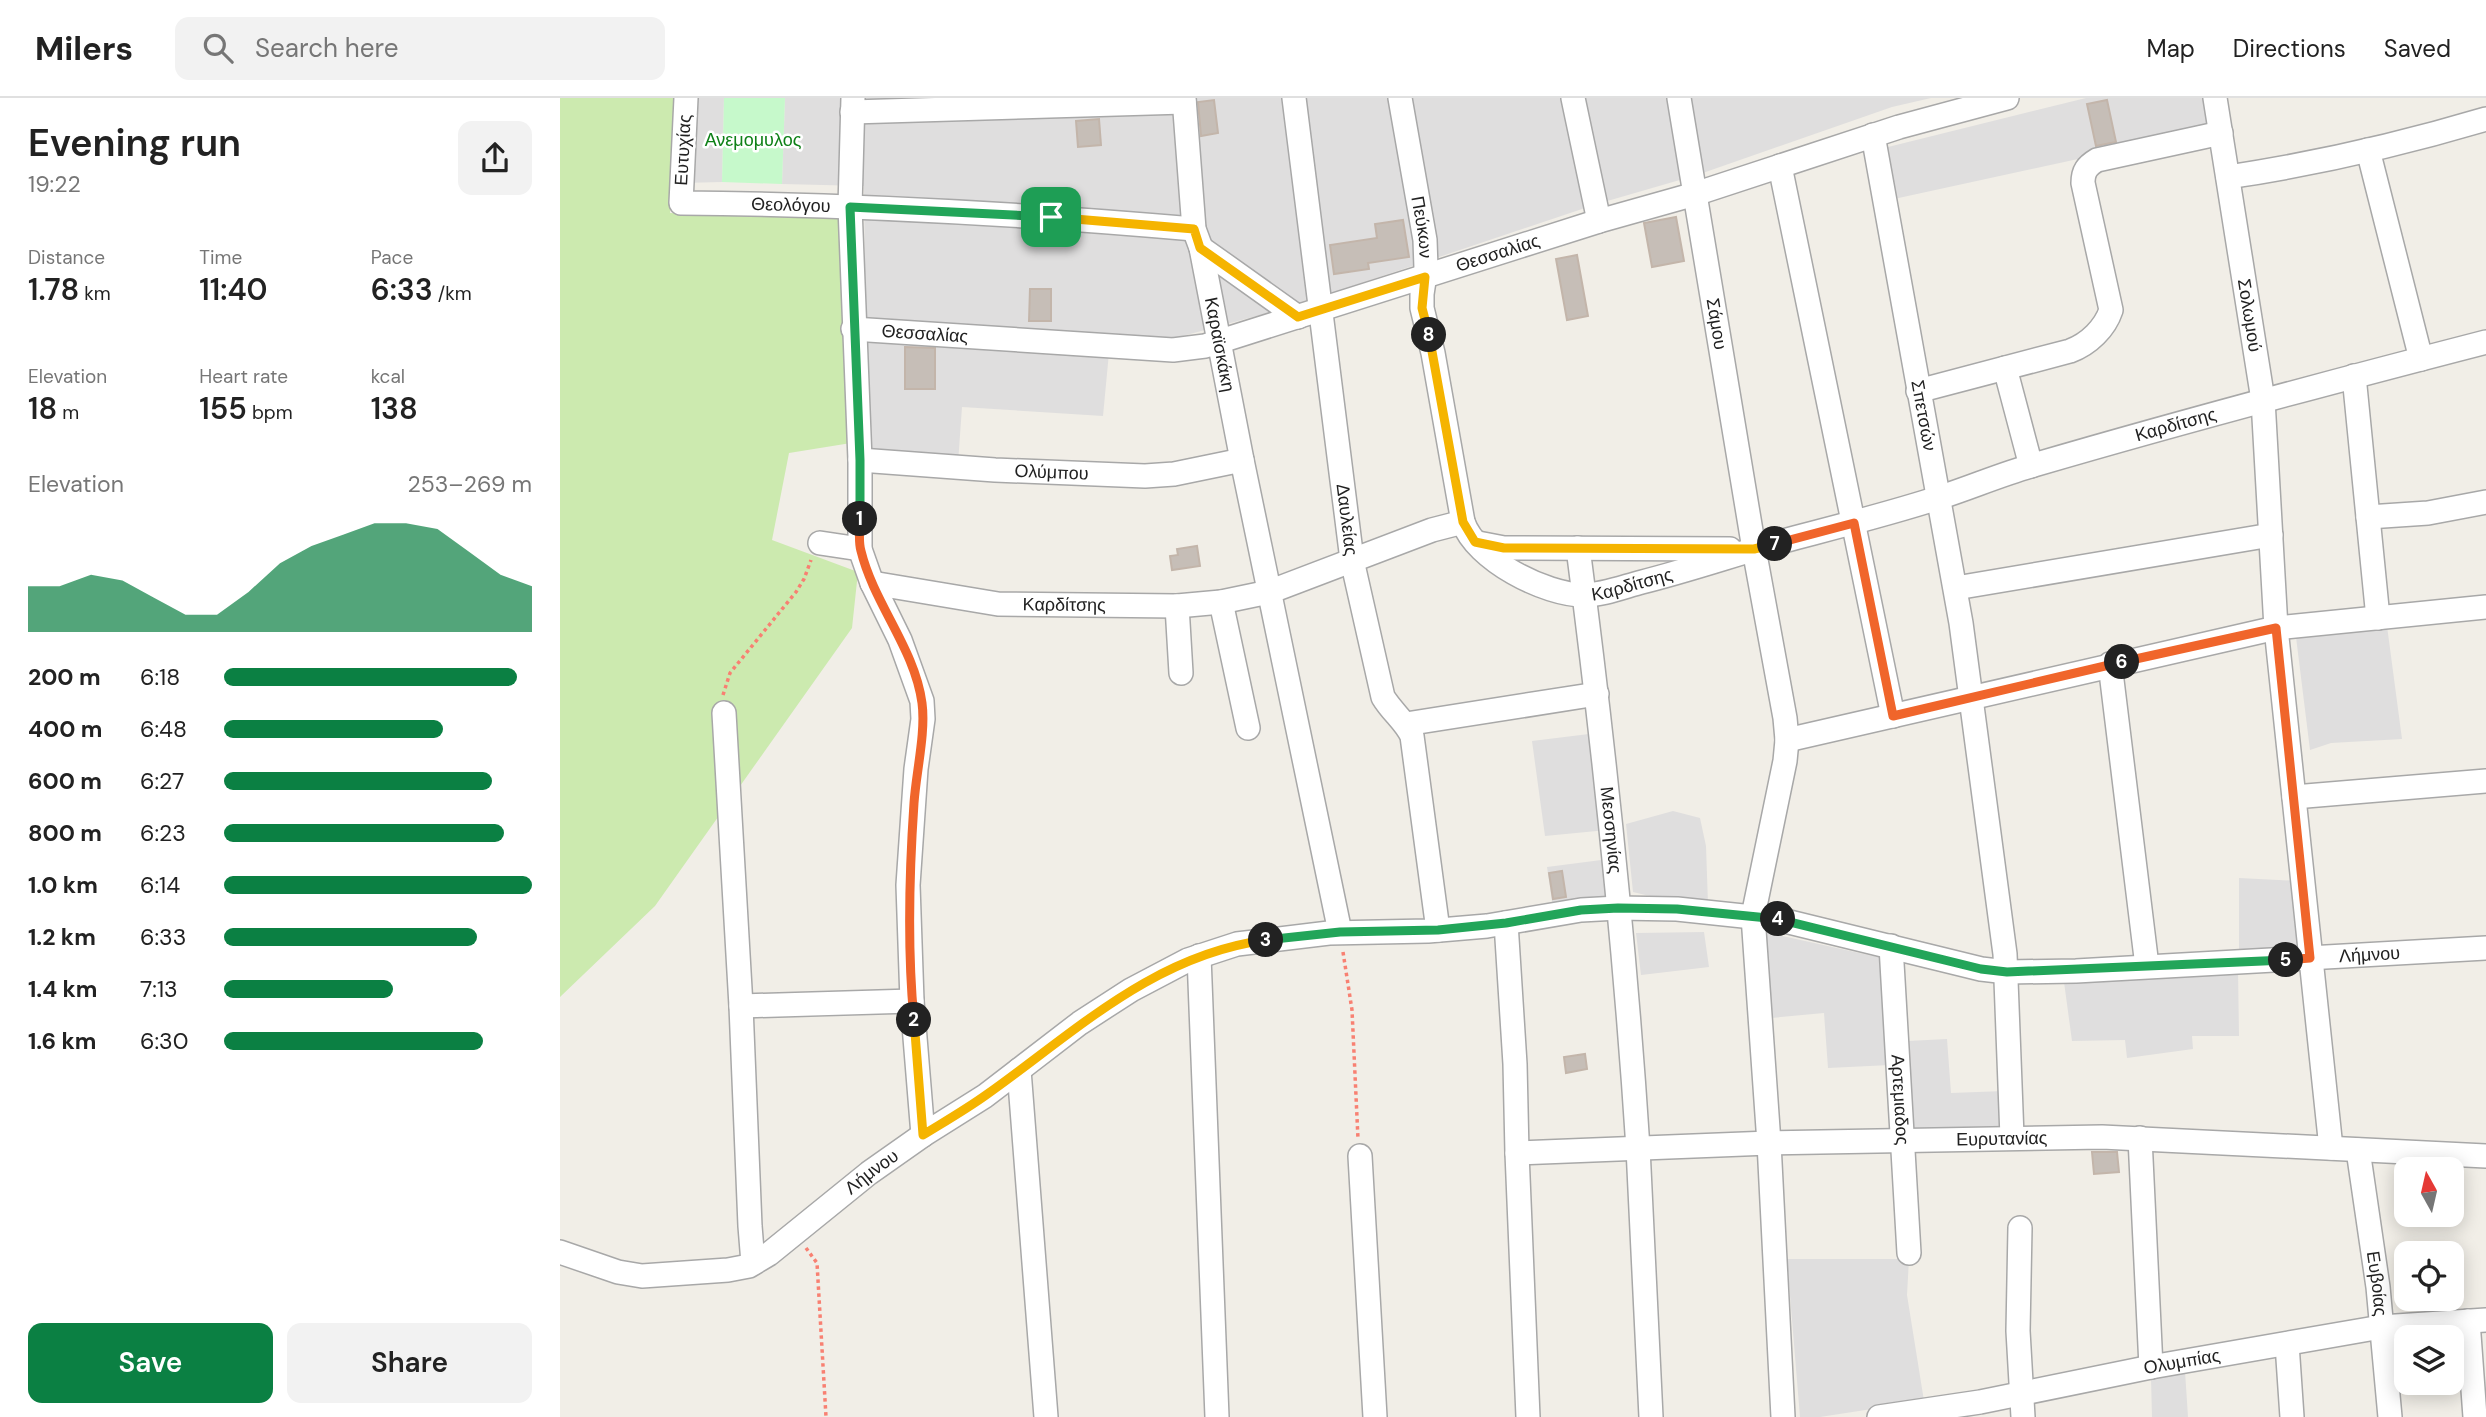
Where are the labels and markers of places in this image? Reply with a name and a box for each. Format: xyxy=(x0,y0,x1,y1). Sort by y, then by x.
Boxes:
pin xyxy=(1021,187,1081,247)
pin: 8 xyxy=(1412,317,1446,352)
pin: 1 xyxy=(842,502,878,536)
pin: 7 xyxy=(1758,526,1792,562)
pin: 6 xyxy=(2104,644,2140,680)
pin: 4 xyxy=(1760,902,1796,936)
pin: 3 xyxy=(1248,922,1284,958)
pin: 5 xyxy=(2268,942,2304,978)
pin: 2 xyxy=(896,1002,932,1038)

